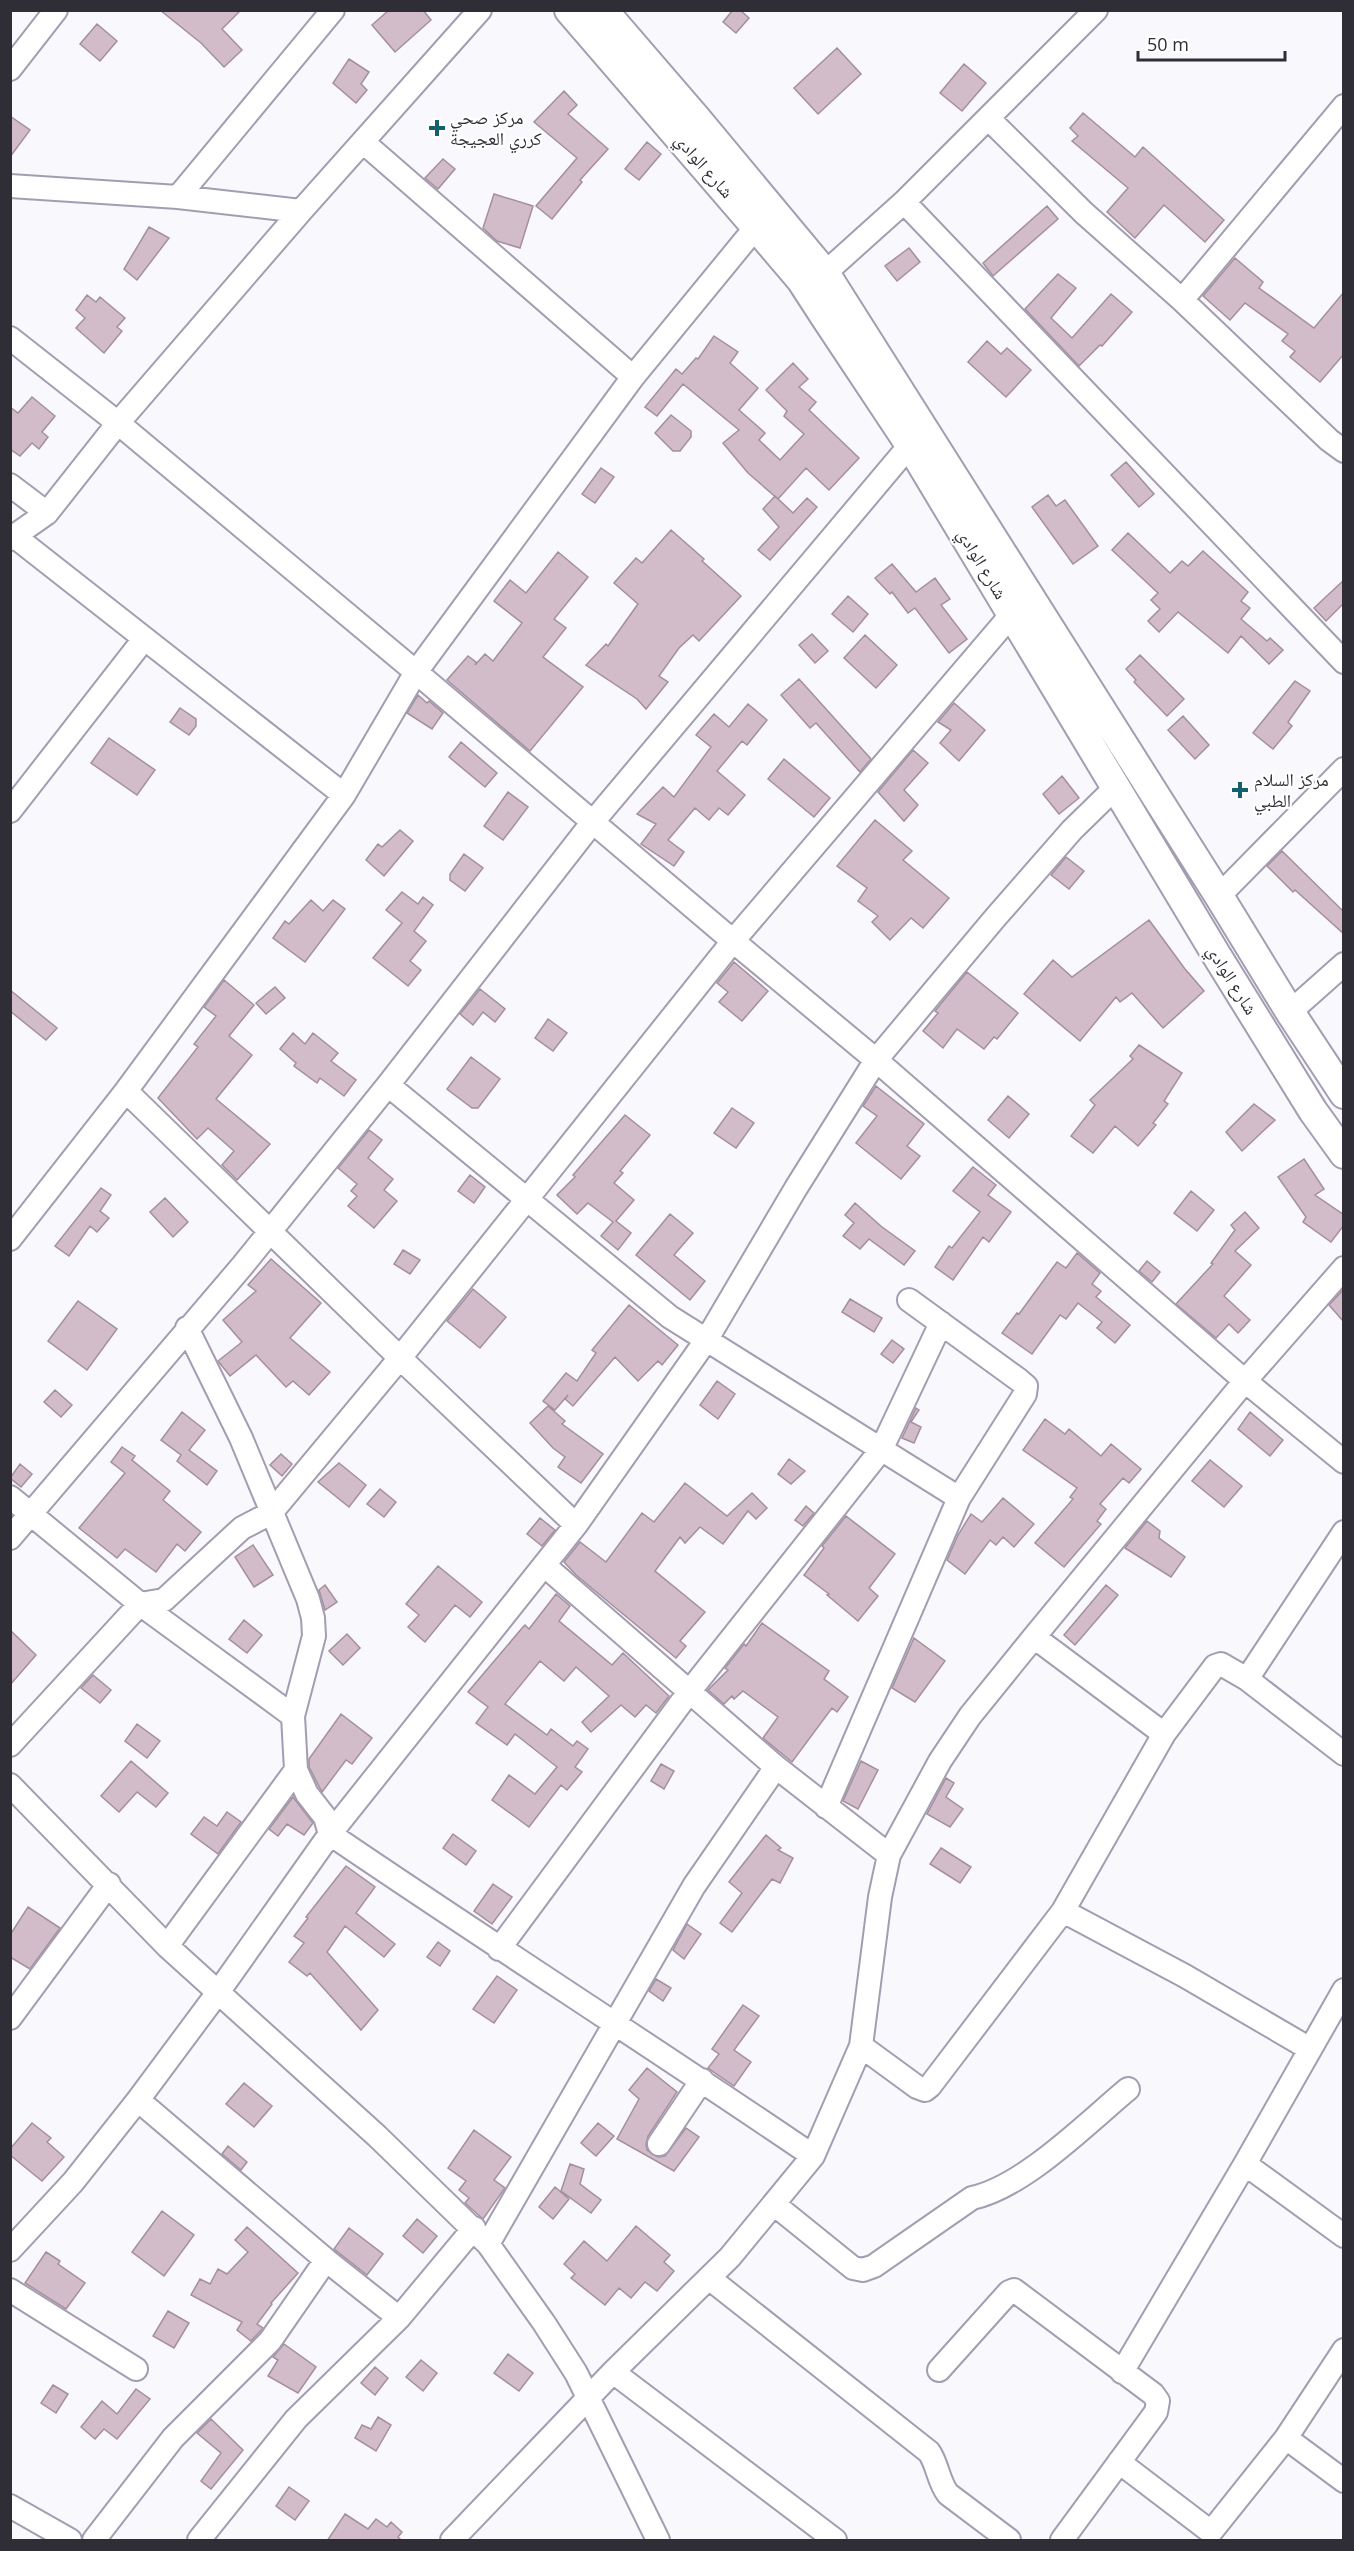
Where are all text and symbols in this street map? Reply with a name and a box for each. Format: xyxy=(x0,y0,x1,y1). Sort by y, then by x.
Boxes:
scale bar xyxy=(1138,24,1285,62)
text: 50 m xyxy=(1147,32,1189,56)
place label: مركز صحي كرري العجيجة xyxy=(450,105,542,154)
marker: مركز صحي كرري العجيجة xyxy=(428,119,446,137)
street label: شارع الوادي xyxy=(667,128,739,205)
street label: شارع الوادي xyxy=(949,524,1013,605)
place label: مركز السلام الطبي xyxy=(1254,767,1329,816)
marker: مركز السلام الطبي xyxy=(1231,781,1249,799)
street label: شارع الوادي xyxy=(1199,940,1264,1021)

